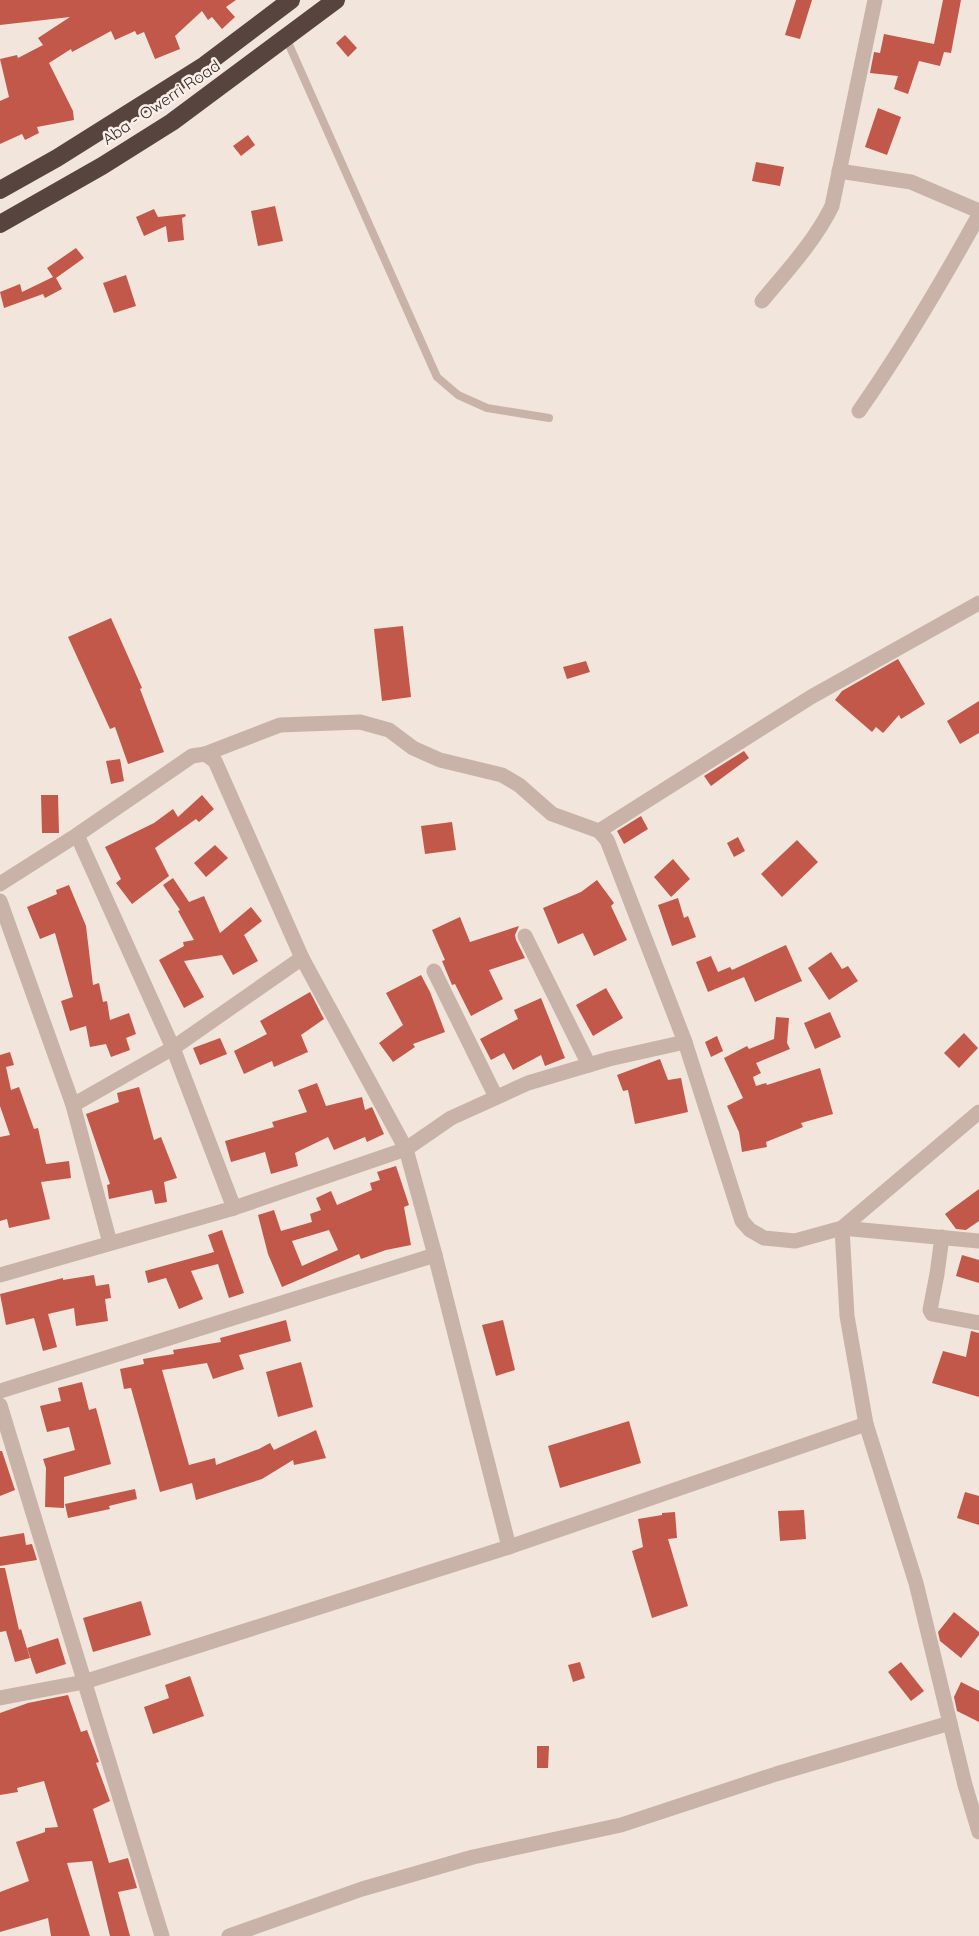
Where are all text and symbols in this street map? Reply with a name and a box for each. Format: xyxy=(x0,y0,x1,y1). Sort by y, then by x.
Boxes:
street label: Aba - Owerri Road xyxy=(98,55,224,149)

